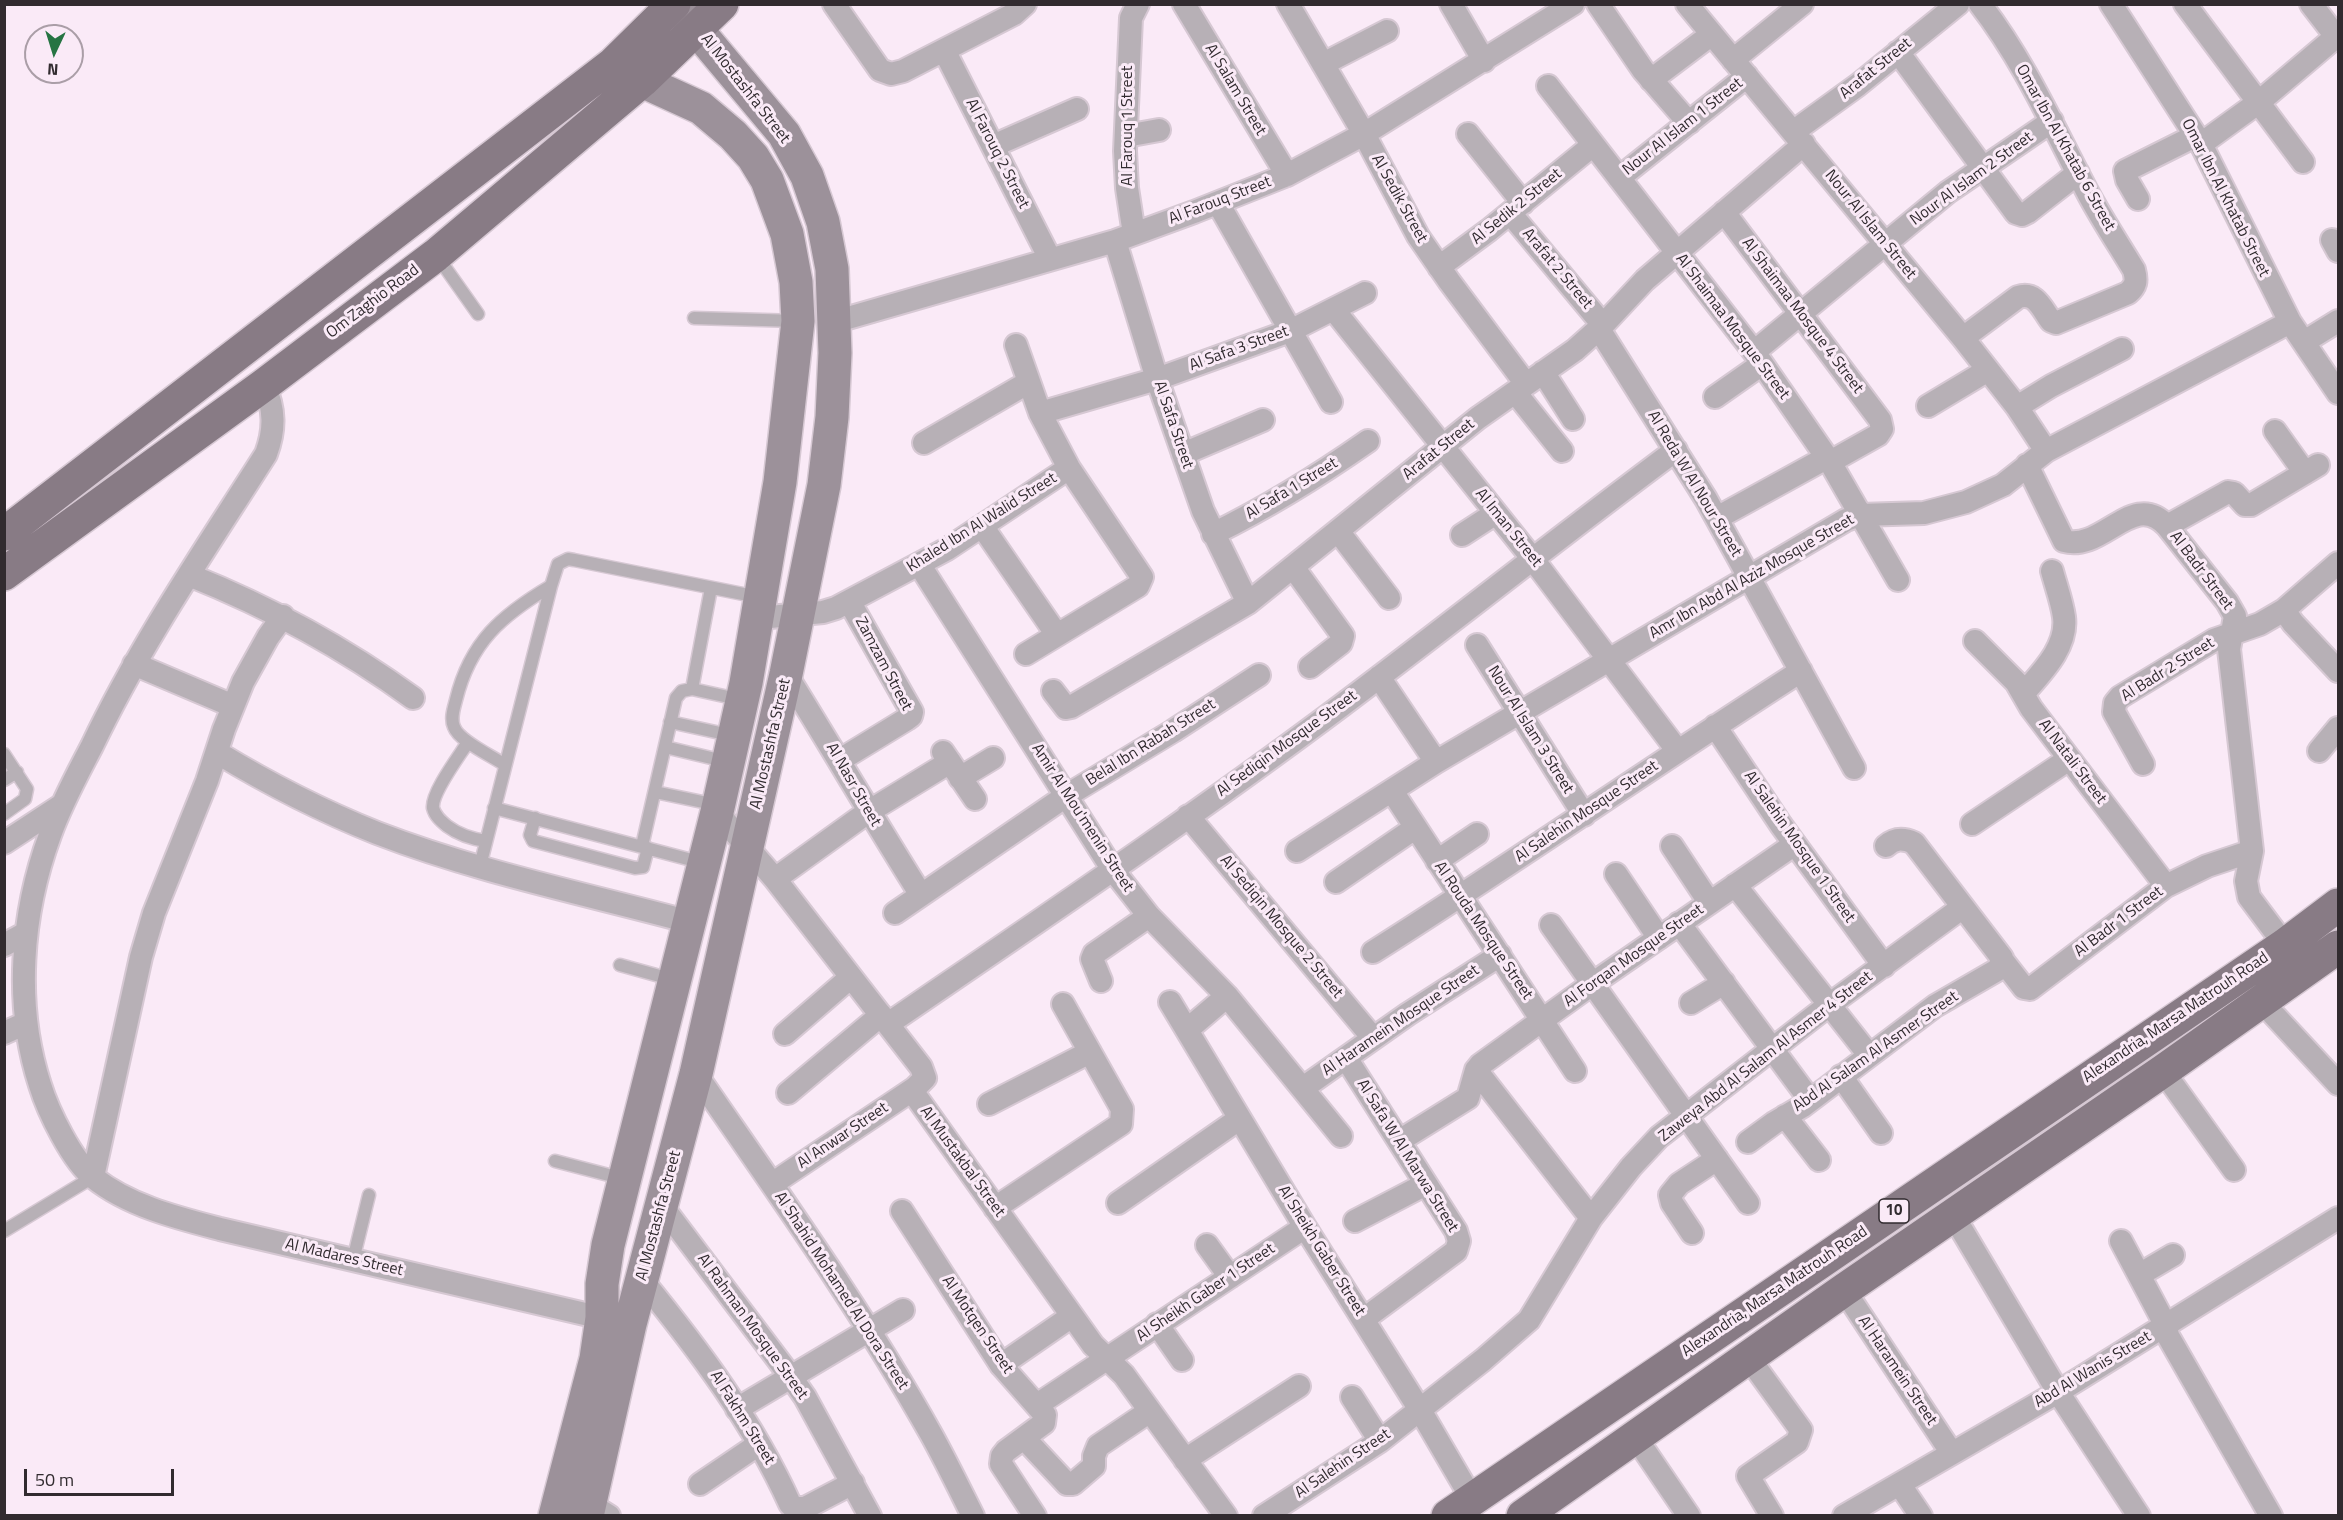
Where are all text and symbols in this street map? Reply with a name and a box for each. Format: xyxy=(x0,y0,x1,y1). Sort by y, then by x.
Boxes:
north arrow xyxy=(24,24,84,84)
street label: Al Mostashfa Street xyxy=(696,30,794,148)
street label: Arafat Street xyxy=(1836,34,1916,104)
street label: Al Salam Street xyxy=(1200,41,1270,139)
text: N xyxy=(47,58,59,82)
street label: Omar Ibn Al Khatab 6 Street xyxy=(2011,61,2119,235)
street label: Al Farouq 1 Street xyxy=(1118,66,1138,186)
street label: Nour Al Islam 1 Street xyxy=(1619,74,1747,180)
street label: Al Farouq 2 Street xyxy=(961,96,1033,212)
street label: Omar Ibn Al Khatab Street xyxy=(2177,116,2273,280)
street label: Nour Al Islam 2 Street xyxy=(1907,128,2037,230)
street label: Al Sedik Street xyxy=(1367,152,1431,246)
street label: Al Sedik 2 Street xyxy=(1468,165,1566,249)
street label: Nour Al Islam Street xyxy=(1820,167,1920,283)
street label: Al Farouq Street xyxy=(1166,173,1274,229)
street label: Arafat 2 Street xyxy=(1518,225,1596,313)
street label: Al Shaimaa Mosque 4 Street xyxy=(1737,234,1867,398)
street label: Al Shaimaa Mosque Street xyxy=(1671,250,1793,404)
street label: Om Zaghio Road xyxy=(323,261,423,343)
street label: Al Safa 3 Street xyxy=(1187,322,1291,376)
street label: Al Safa Street xyxy=(1149,379,1197,471)
street label: Al Reda W Al Nour Street xyxy=(1643,407,1745,561)
street label: Arafat Street xyxy=(1399,415,1479,485)
street label: Al Safa 1 Street xyxy=(1242,454,1342,524)
street label: Khaled Ibn Al Walid Street xyxy=(904,469,1060,577)
street label: Al Iman Street xyxy=(1471,485,1545,571)
street label: Amr Ibn Abd Al Aziz Mosque Street xyxy=(1646,510,1858,644)
street label: Al Badr Street xyxy=(2165,528,2237,614)
street label: Zamzam Street xyxy=(850,614,916,714)
street label: Al Badr 2 Street xyxy=(2118,634,2218,706)
street label: Nour Al Islam 3 Street xyxy=(1483,662,1577,798)
street label: Al Mostashfa Street xyxy=(747,677,795,811)
street label: Al Sediqin Mosque Street xyxy=(1213,687,1361,801)
street label: Belal Ibn Rabah Street xyxy=(1083,695,1219,791)
street label: Al Natali Street xyxy=(2034,716,2110,808)
street label: Al Nasr Street xyxy=(821,740,885,830)
street label: Amir Al Mou'menin Street xyxy=(1027,740,1137,896)
street label: Al Salehin Mosque Street xyxy=(1512,757,1662,867)
street label: Al Salehin Mosque 1 Street xyxy=(1739,767,1859,927)
street label: Al Sediqin Mosque 2 Street xyxy=(1215,852,1347,1002)
street label: Al Rouda Mosque Street xyxy=(1430,858,1536,1004)
street label: Al Badr 1 Street xyxy=(2071,882,2167,962)
street label: Al Forqan Mosque Street xyxy=(1560,900,1708,1012)
street label: Alexandria, Marsa Matrouh Road xyxy=(2080,949,2272,1087)
street label: Al Haramein Mosque Street xyxy=(1319,961,1483,1081)
street label: Zaweya Abd Al Salam Al Asmer 4 Street xyxy=(1655,968,1877,1146)
street label: Abd Al Salam Al Asmer Street xyxy=(1790,988,1962,1116)
street label: Al Safa W Al Marwa Street xyxy=(1352,1076,1462,1236)
street label: Al Anwar Street xyxy=(794,1099,892,1173)
street label: Al Mustakbal Street xyxy=(915,1103,1009,1221)
street label: Al Mostashfa Street xyxy=(632,1149,686,1283)
street label: Al Sheikh Gaber Street xyxy=(1273,1182,1369,1320)
street label: Al Shahid Mohamed Al Dora Street xyxy=(770,1189,912,1393)
road number: 10 xyxy=(1879,1199,1909,1223)
street label: Alexandria, Marsa Matrouh Road xyxy=(1679,1223,1871,1361)
street label: Al Madares Street xyxy=(283,1235,405,1281)
street label: Al Sheikh Gaber 1 Street xyxy=(1133,1240,1279,1346)
street label: Al Rahman Mosque Street xyxy=(693,1250,811,1404)
street label: Al Motqen Street xyxy=(937,1272,1017,1378)
street label: Al Haramein Street xyxy=(1853,1313,1941,1429)
street label: Abd Al Wanis Street xyxy=(2031,1328,2155,1412)
street label: Al Fakhm Street xyxy=(705,1368,779,1468)
street label: Al Salehin Street xyxy=(1292,1425,1394,1503)
scale bar xyxy=(27,1457,177,1495)
text: 50 m xyxy=(35,1466,74,1493)

